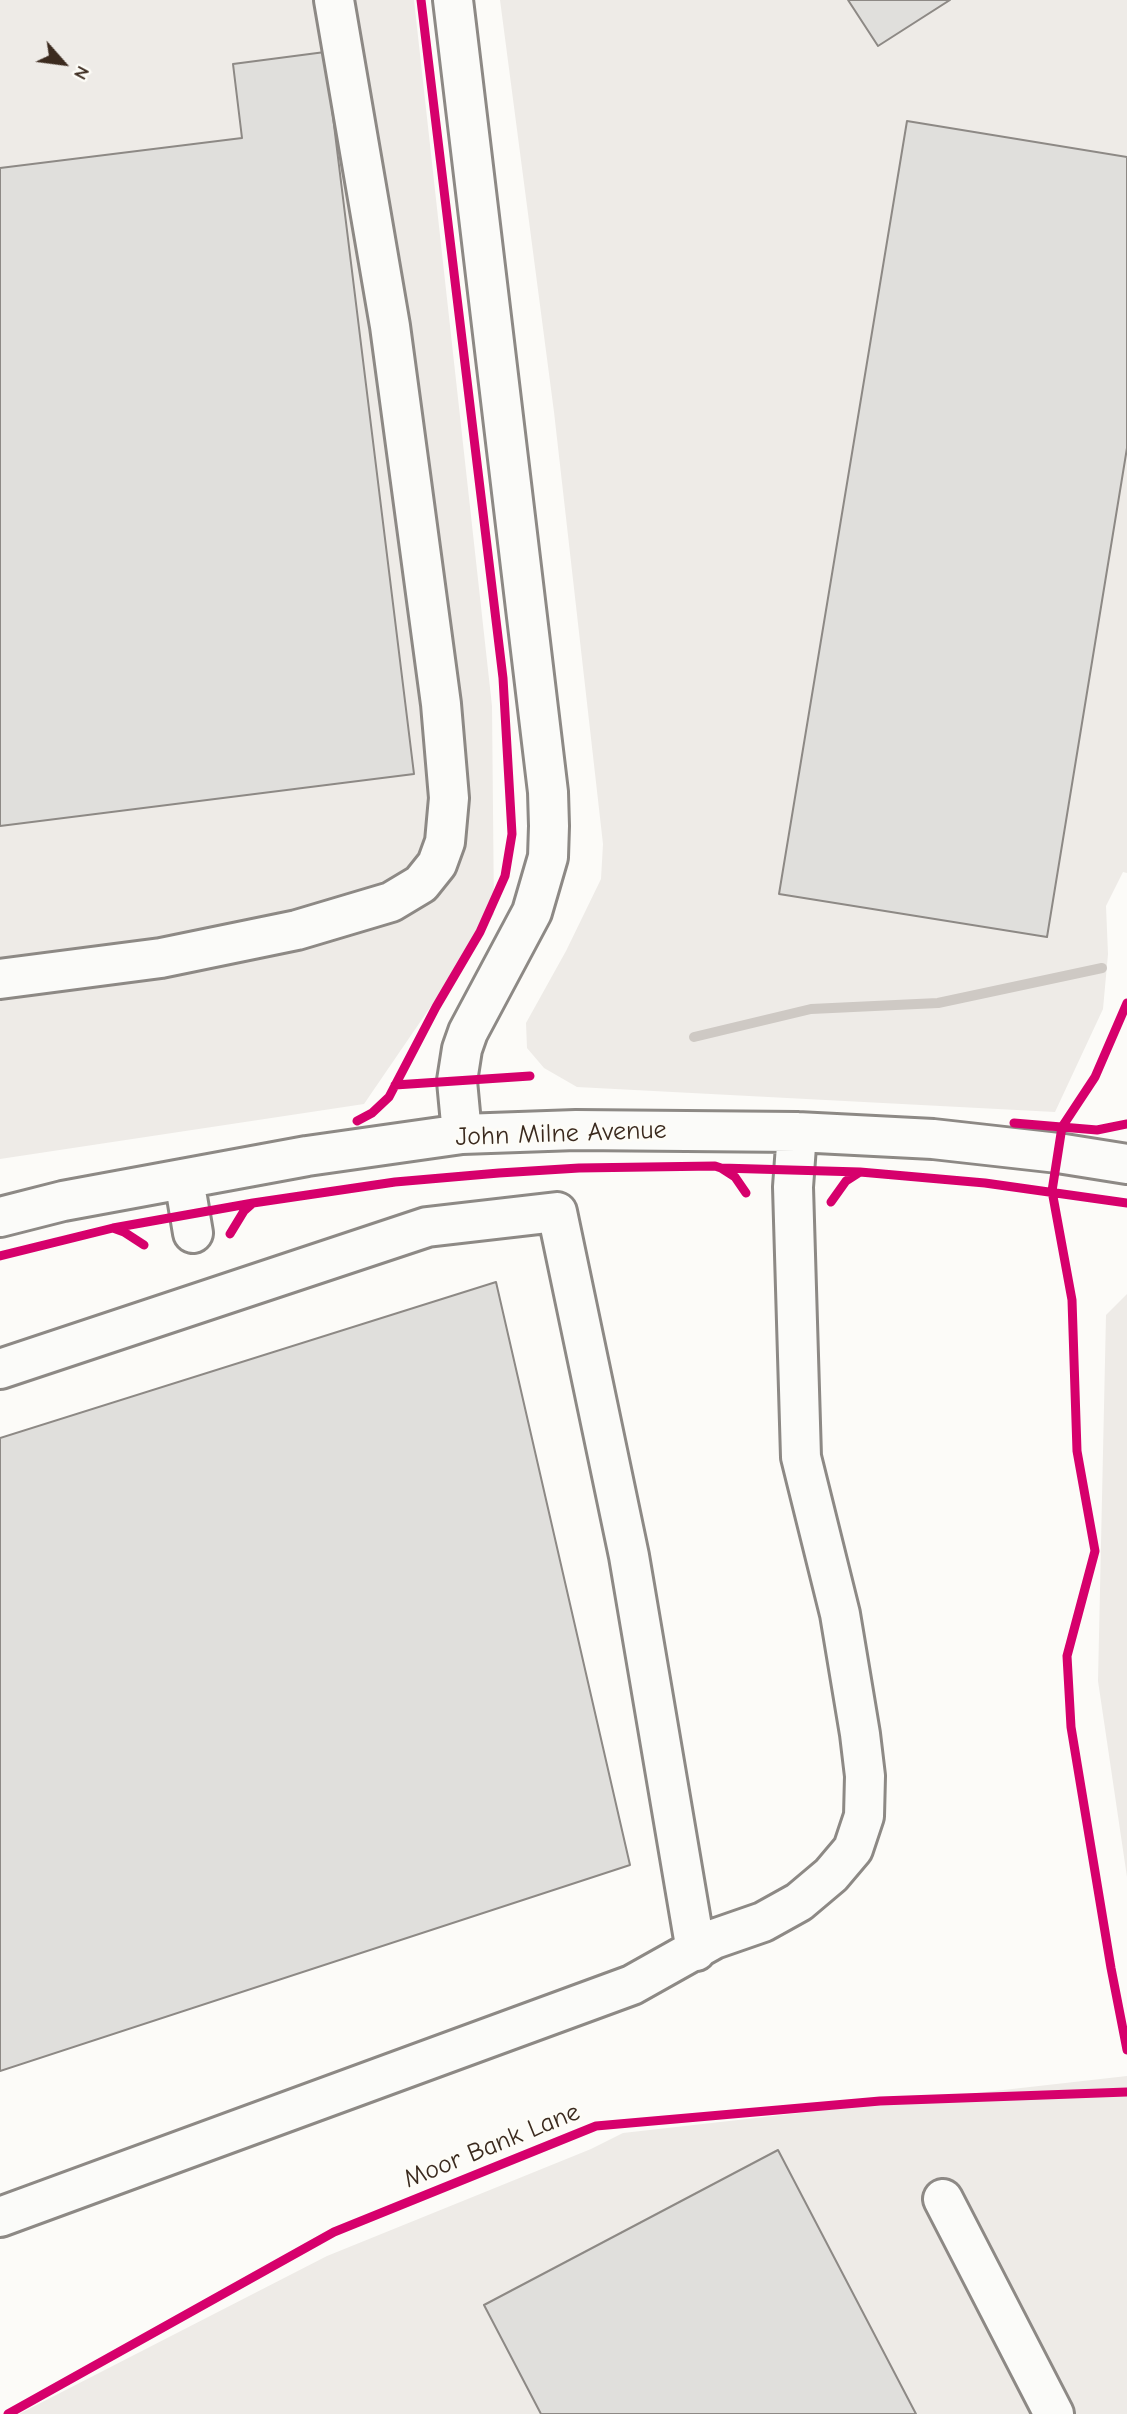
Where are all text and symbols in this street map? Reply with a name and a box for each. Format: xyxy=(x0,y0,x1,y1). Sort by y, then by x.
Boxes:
north arrow xyxy=(28,28,98,98)
text: N xyxy=(69,62,94,83)
street label: John Milne Avenue xyxy=(455,1115,667,1153)
street label: Moor Bank Lane xyxy=(400,2097,584,2195)

